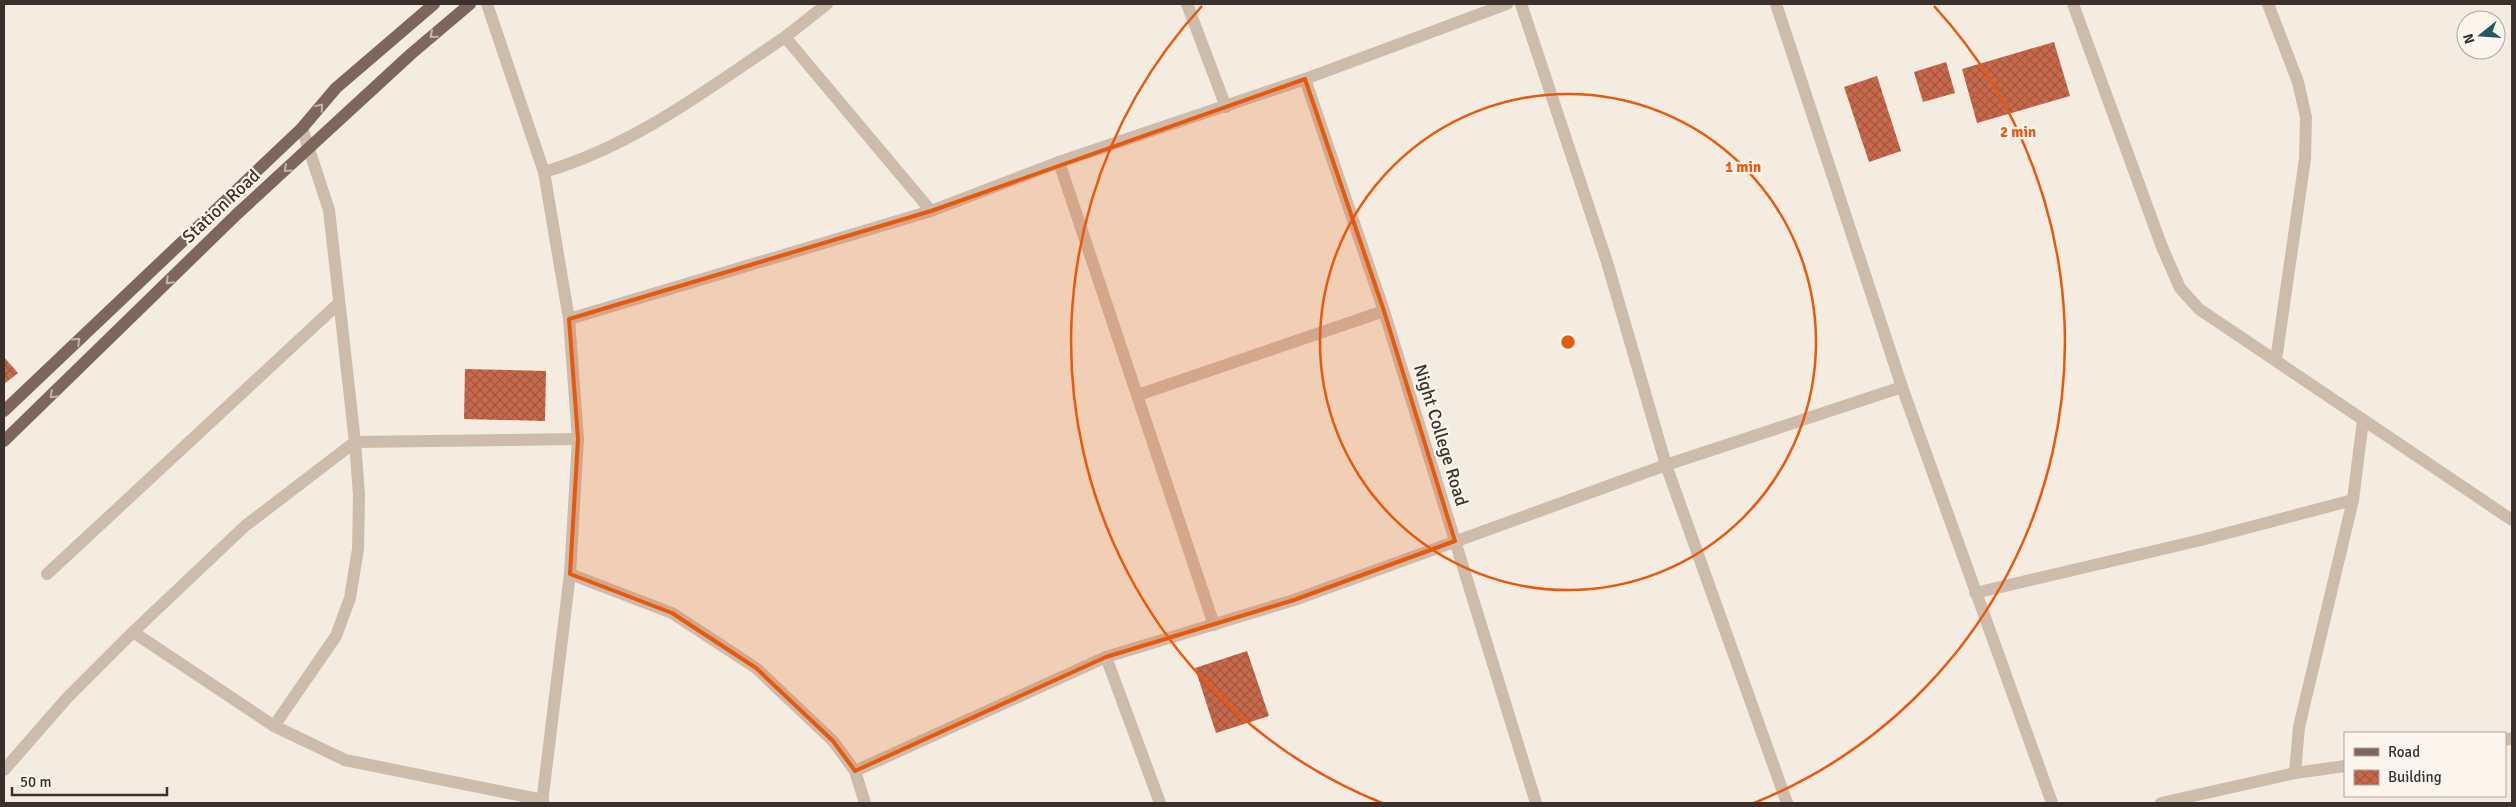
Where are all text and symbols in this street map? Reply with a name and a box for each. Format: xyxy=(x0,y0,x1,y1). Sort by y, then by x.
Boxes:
north arrow xyxy=(2456,10,2506,60)
one-way arrow xyxy=(429,30,438,39)
text: N xyxy=(2459,32,2479,46)
one-way arrow xyxy=(314,104,322,113)
text: 2 min xyxy=(2000,123,2036,141)
text: 1 min xyxy=(1725,158,1761,176)
one-way arrow xyxy=(283,163,292,172)
street label: Station Road xyxy=(178,164,264,248)
one-way arrow xyxy=(166,275,175,284)
centre of rings xyxy=(1559,333,1577,351)
one-way arrow xyxy=(71,338,80,347)
street label: Night College Road xyxy=(1409,362,1473,508)
one-way arrow xyxy=(50,389,59,398)
legend xyxy=(2344,732,2506,797)
text: Road xyxy=(2388,743,2420,761)
scale bar xyxy=(12,764,168,796)
text: Building xyxy=(2388,768,2442,786)
text: 50 m xyxy=(20,773,51,791)

